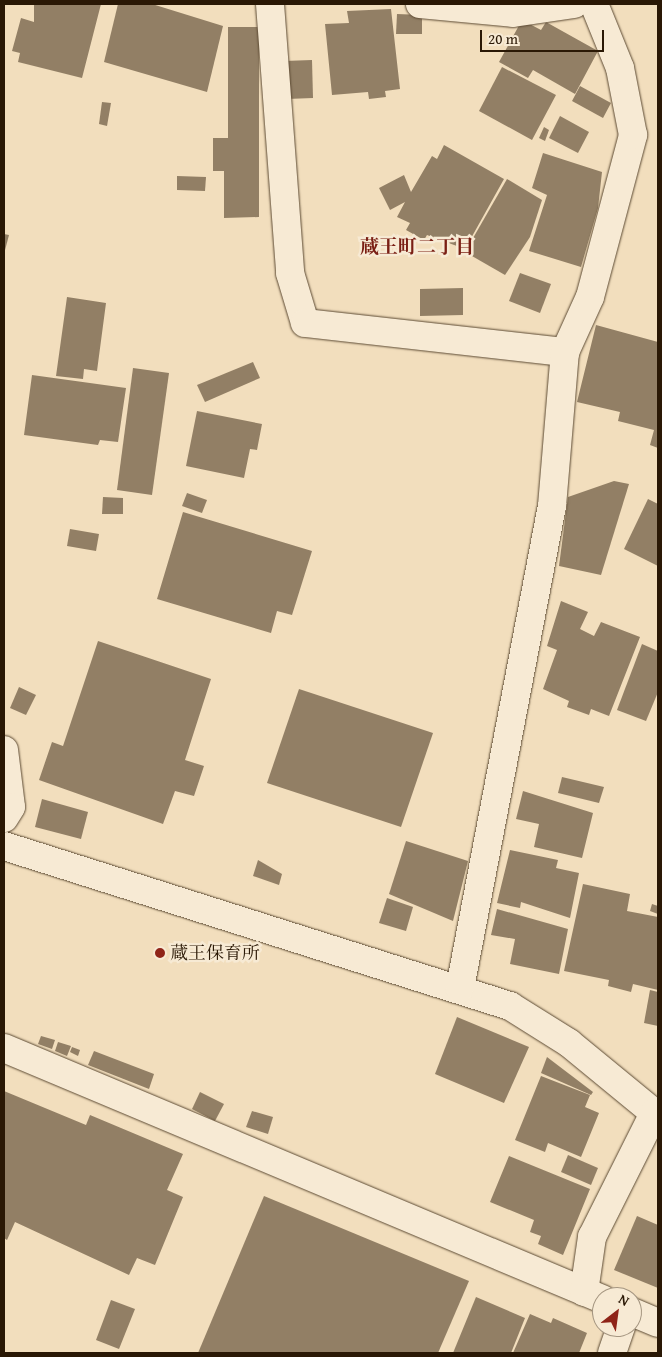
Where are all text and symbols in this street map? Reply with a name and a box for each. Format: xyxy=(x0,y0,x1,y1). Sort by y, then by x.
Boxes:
scale bar xyxy=(482,20,606,52)
text: 20 m xyxy=(488,28,518,49)
district label: 蔵王町二丁目 xyxy=(360,236,474,258)
place label: 蔵王保育所 xyxy=(170,942,260,964)
marker: 蔵王保育所 xyxy=(154,947,166,959)
north arrow xyxy=(592,1287,642,1337)
text: N xyxy=(615,1289,633,1311)

